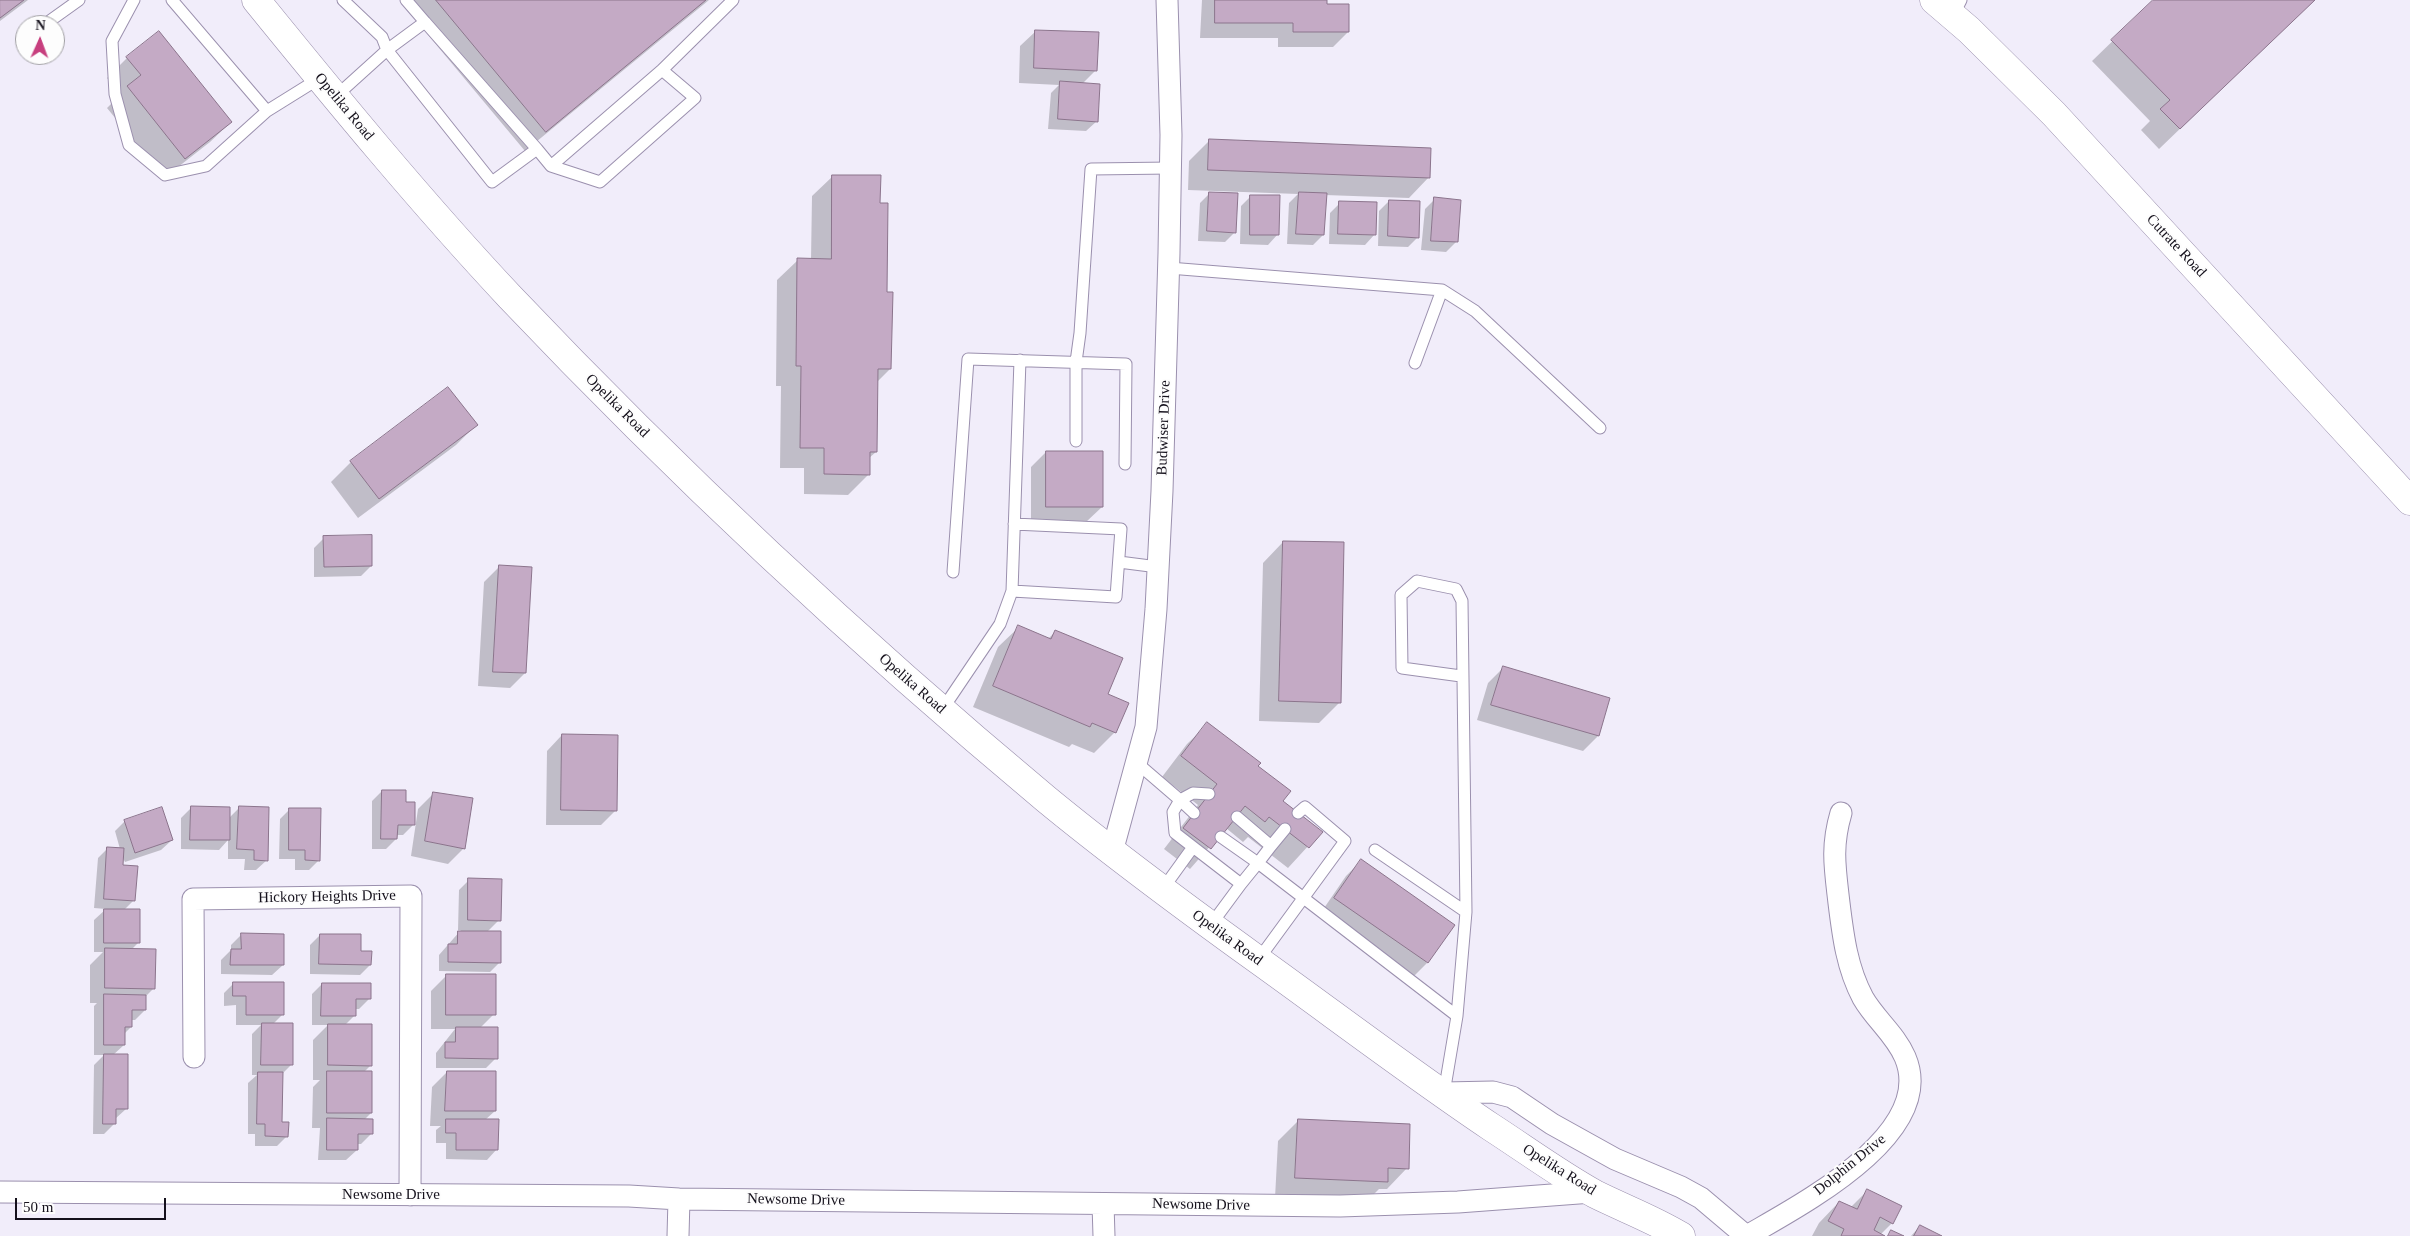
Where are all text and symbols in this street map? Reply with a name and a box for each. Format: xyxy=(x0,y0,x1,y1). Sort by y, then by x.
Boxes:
north arrow xyxy=(15,15,65,65)
text: N xyxy=(35,18,46,33)
street label: Opelika Road xyxy=(310,69,378,145)
street label: Cutrate Road xyxy=(2142,211,2210,281)
street label: Opelika Road xyxy=(581,370,653,442)
street label: Budwiser Drive xyxy=(1153,380,1175,476)
street label: Opelika Road xyxy=(875,650,949,718)
street label: Hickory Heights Drive xyxy=(258,887,396,907)
street label: Opelika Road xyxy=(1188,906,1266,970)
street label: Dolphin Drive xyxy=(1811,1131,1889,1199)
street label: Opelika Road xyxy=(1519,1140,1599,1200)
street label: Newsome Drive xyxy=(342,1186,440,1204)
scale bar xyxy=(18,1188,169,1220)
street label: Newsome Drive xyxy=(747,1190,845,1210)
street label: Newsome Drive xyxy=(1152,1195,1250,1215)
text: 50 m xyxy=(23,1199,53,1215)

